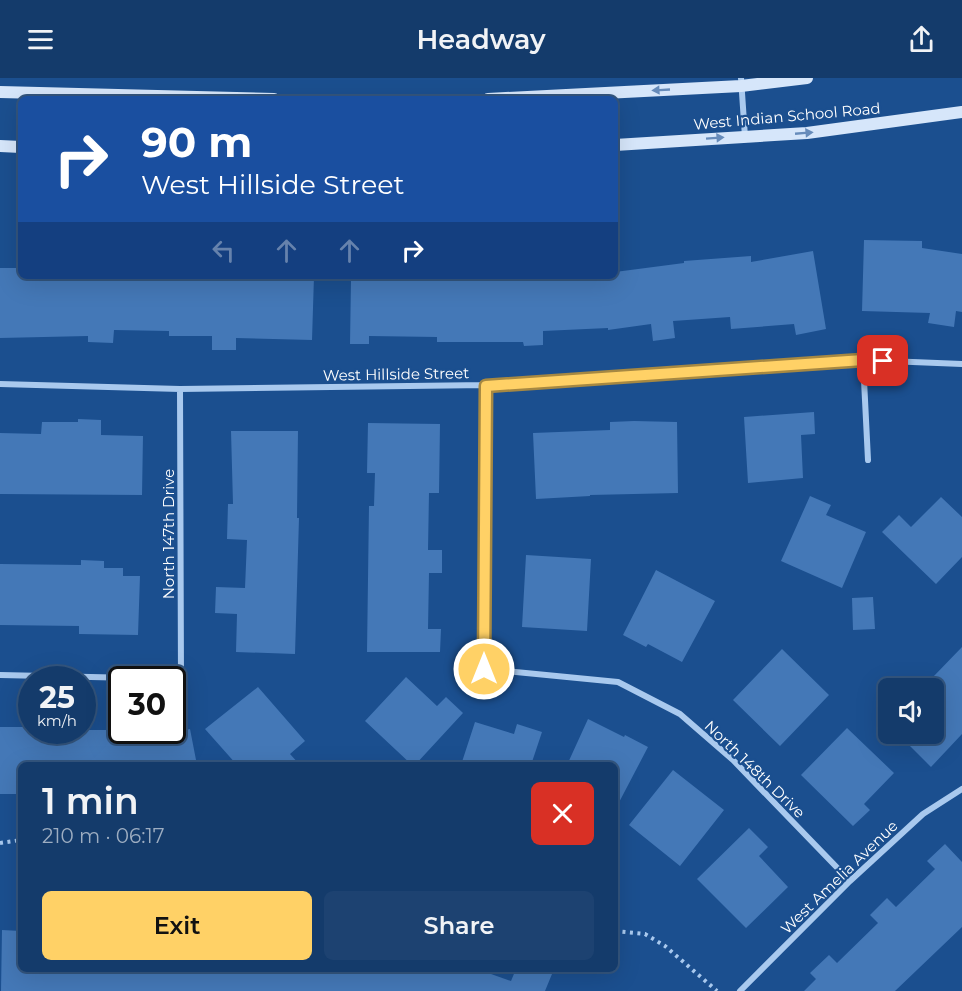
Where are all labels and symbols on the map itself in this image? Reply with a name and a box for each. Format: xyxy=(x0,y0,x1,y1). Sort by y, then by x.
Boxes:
one-way arrow xyxy=(652,85,671,94)
street label: West Indian School Road xyxy=(693,98,881,134)
one-way arrow xyxy=(794,128,813,138)
one-way arrow xyxy=(706,134,725,143)
pin xyxy=(857,335,908,386)
street label: West Hillside Street xyxy=(323,363,469,385)
street label: North 147th Drive xyxy=(159,469,178,599)
position arrow xyxy=(452,637,516,701)
speed limit sign: 30 xyxy=(108,666,186,744)
street label: North 148th Drive xyxy=(701,716,809,822)
street label: West Amelia Avenue xyxy=(776,816,902,938)

